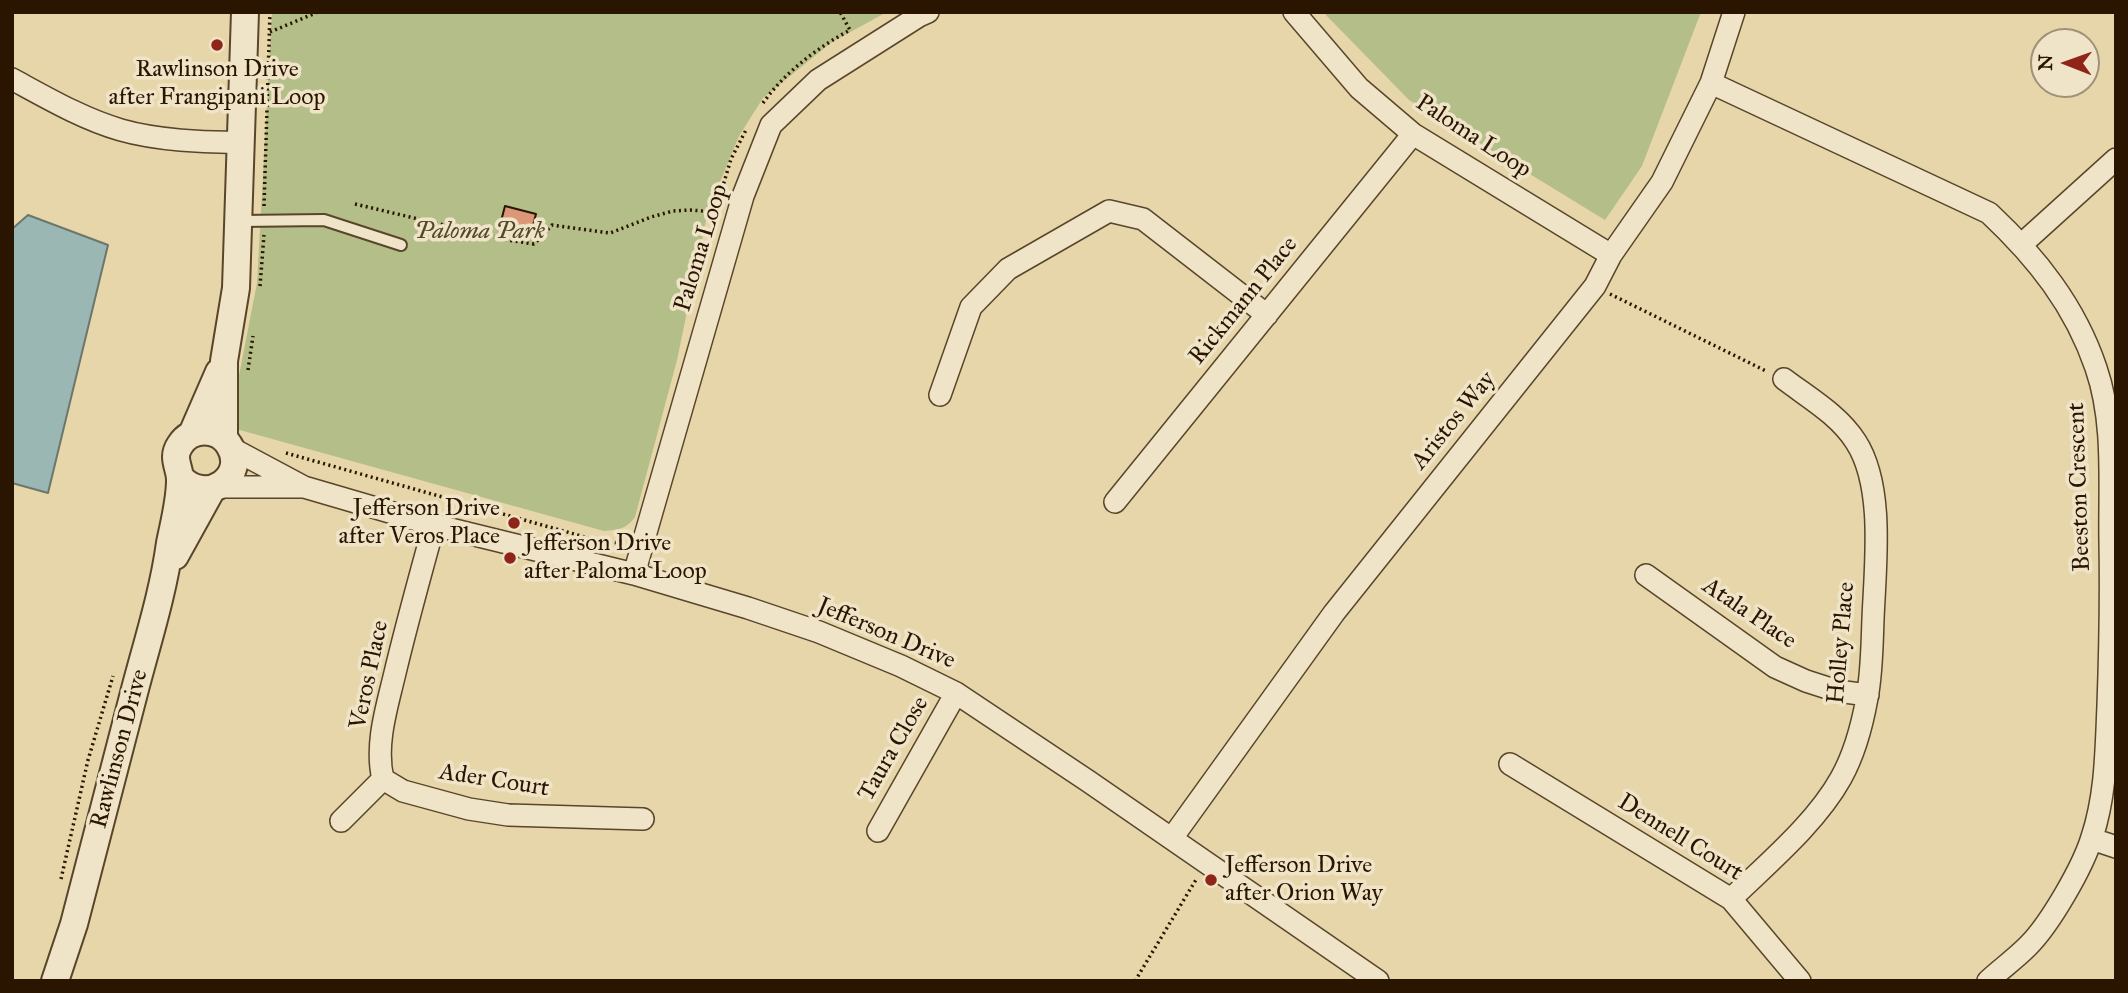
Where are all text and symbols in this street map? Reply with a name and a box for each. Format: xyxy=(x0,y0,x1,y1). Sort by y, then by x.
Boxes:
north arrow xyxy=(2030,28,2100,98)
marker: Rawlinson Drive after Frangipani Loop xyxy=(209,37,225,53)
text: N xyxy=(2034,54,2057,71)
place label: Rawlinson Drive after Frangipani Loop xyxy=(108,56,326,112)
street label: Paloma Loop xyxy=(1410,89,1536,185)
street label: Paloma Loop xyxy=(669,181,735,315)
park label: Paloma Park xyxy=(415,218,545,246)
street label: Rickmann Place xyxy=(1184,231,1304,371)
street label: Aristos Way xyxy=(1406,366,1502,476)
street label: Beeston Crescent xyxy=(2063,402,2097,572)
place label: Jefferson Drive after Veros Place xyxy=(339,495,500,551)
marker: Jefferson Drive after Veros Place xyxy=(506,515,522,531)
place label: Jefferson Drive after Paloma Loop xyxy=(524,530,707,586)
marker: Jefferson Drive after Paloma Loop xyxy=(502,550,518,566)
street label: Atala Place xyxy=(1697,572,1801,656)
street label: Holley Place xyxy=(1822,581,1862,705)
street label: Jefferson Drive xyxy=(813,592,959,676)
street label: Veros Place xyxy=(344,618,396,732)
street label: Rawlinson Drive xyxy=(85,666,155,832)
street label: Taura Close xyxy=(853,692,935,806)
street label: Ader Court xyxy=(437,758,551,804)
street label: Dennell Court xyxy=(1612,788,1748,888)
place label: Jefferson Drive after Orion Way xyxy=(1225,852,1383,908)
marker: Jefferson Drive after Orion Way xyxy=(1203,872,1219,888)

